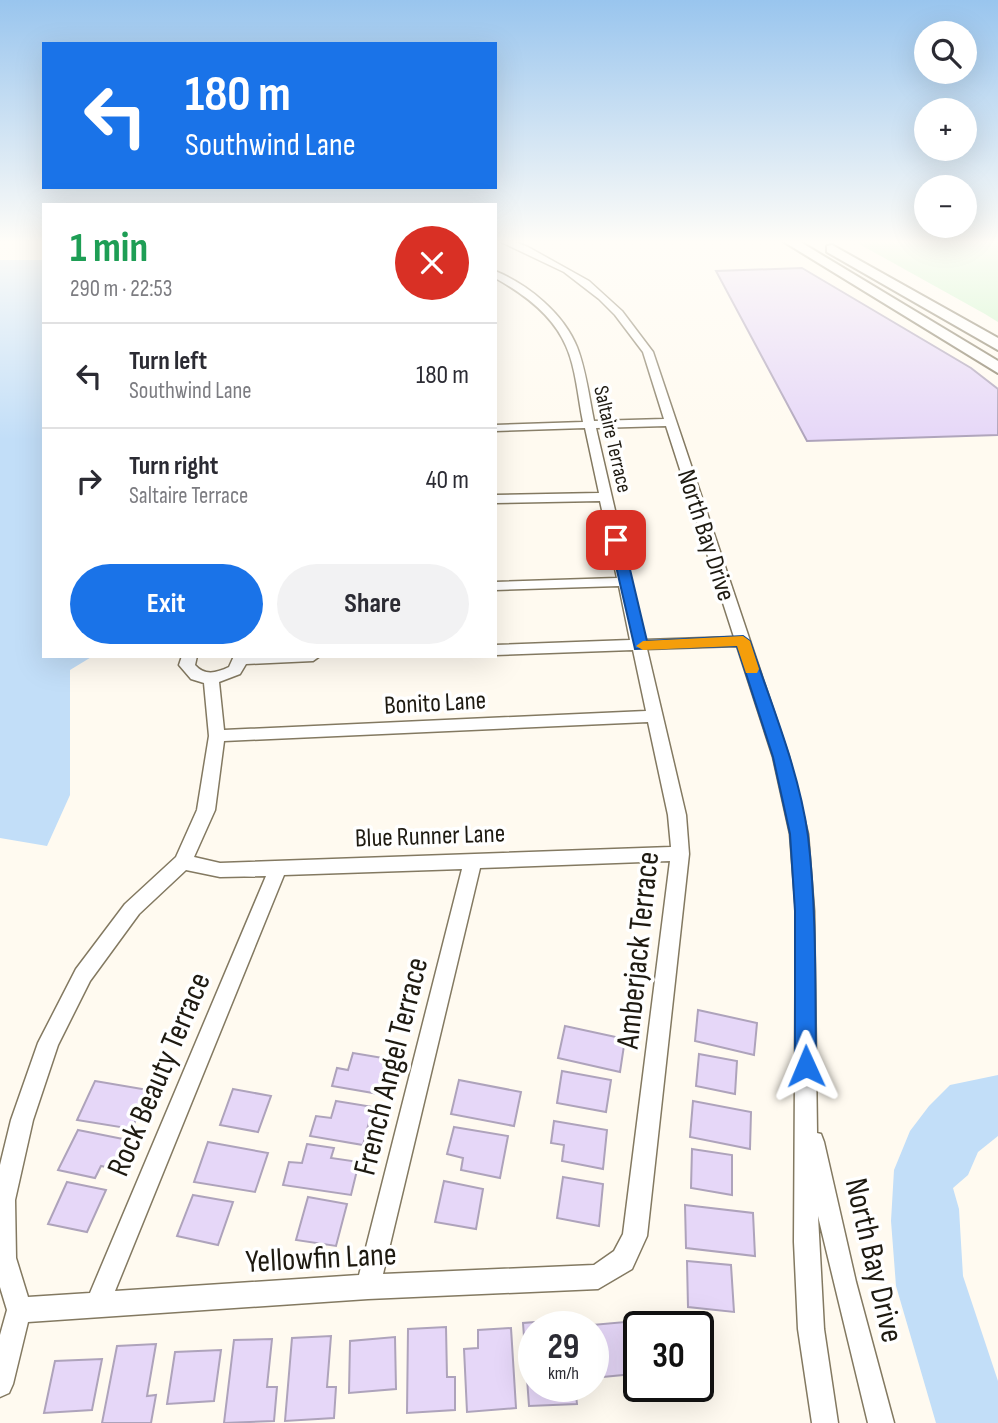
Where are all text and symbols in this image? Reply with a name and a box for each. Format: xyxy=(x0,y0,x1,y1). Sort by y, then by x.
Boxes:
map controls xyxy=(914,21,977,238)
button: search xyxy=(914,21,977,84)
text: 180 m xyxy=(185,66,291,125)
icon: left xyxy=(70,70,161,161)
button: + xyxy=(914,98,977,161)
text: Southwind Lane xyxy=(185,126,356,165)
button: − xyxy=(914,175,977,238)
text: 1 min xyxy=(70,223,148,274)
button: close xyxy=(395,226,469,300)
text: 290 m · 22:53 xyxy=(70,275,172,303)
text: Turn left xyxy=(129,346,207,377)
icon: left xyxy=(70,357,108,395)
text: 180 m xyxy=(416,360,469,391)
text: Southwind Lane xyxy=(129,377,252,405)
street label: Saltaire Terrace xyxy=(588,383,637,495)
text: Turn right xyxy=(129,451,218,482)
icon: right xyxy=(70,462,108,500)
text: 40 m xyxy=(426,465,469,496)
street label: North Bay Drive xyxy=(670,466,741,605)
text: Saltaire Terrace xyxy=(129,482,248,510)
pin xyxy=(586,510,646,570)
icon: arrive xyxy=(597,521,635,559)
button: Exit xyxy=(70,564,263,644)
button: Share xyxy=(277,564,469,644)
street label: Bonito Lane xyxy=(383,685,487,722)
street label: Blue Runner Lane xyxy=(354,818,506,855)
street label: Amberjack Terrace xyxy=(609,850,668,1052)
street label: French Angel Terrace xyxy=(346,953,437,1179)
street label: Rock Beauty Terrace xyxy=(99,967,220,1182)
position arrow xyxy=(769,1029,843,1103)
street label: North Bay Drive xyxy=(836,1174,911,1346)
street label: Yellowfin Lane xyxy=(245,1235,398,1282)
speed limit sign: 30 xyxy=(623,1311,714,1402)
text: 29 xyxy=(548,1326,579,1369)
text: km/h xyxy=(548,1363,579,1384)

